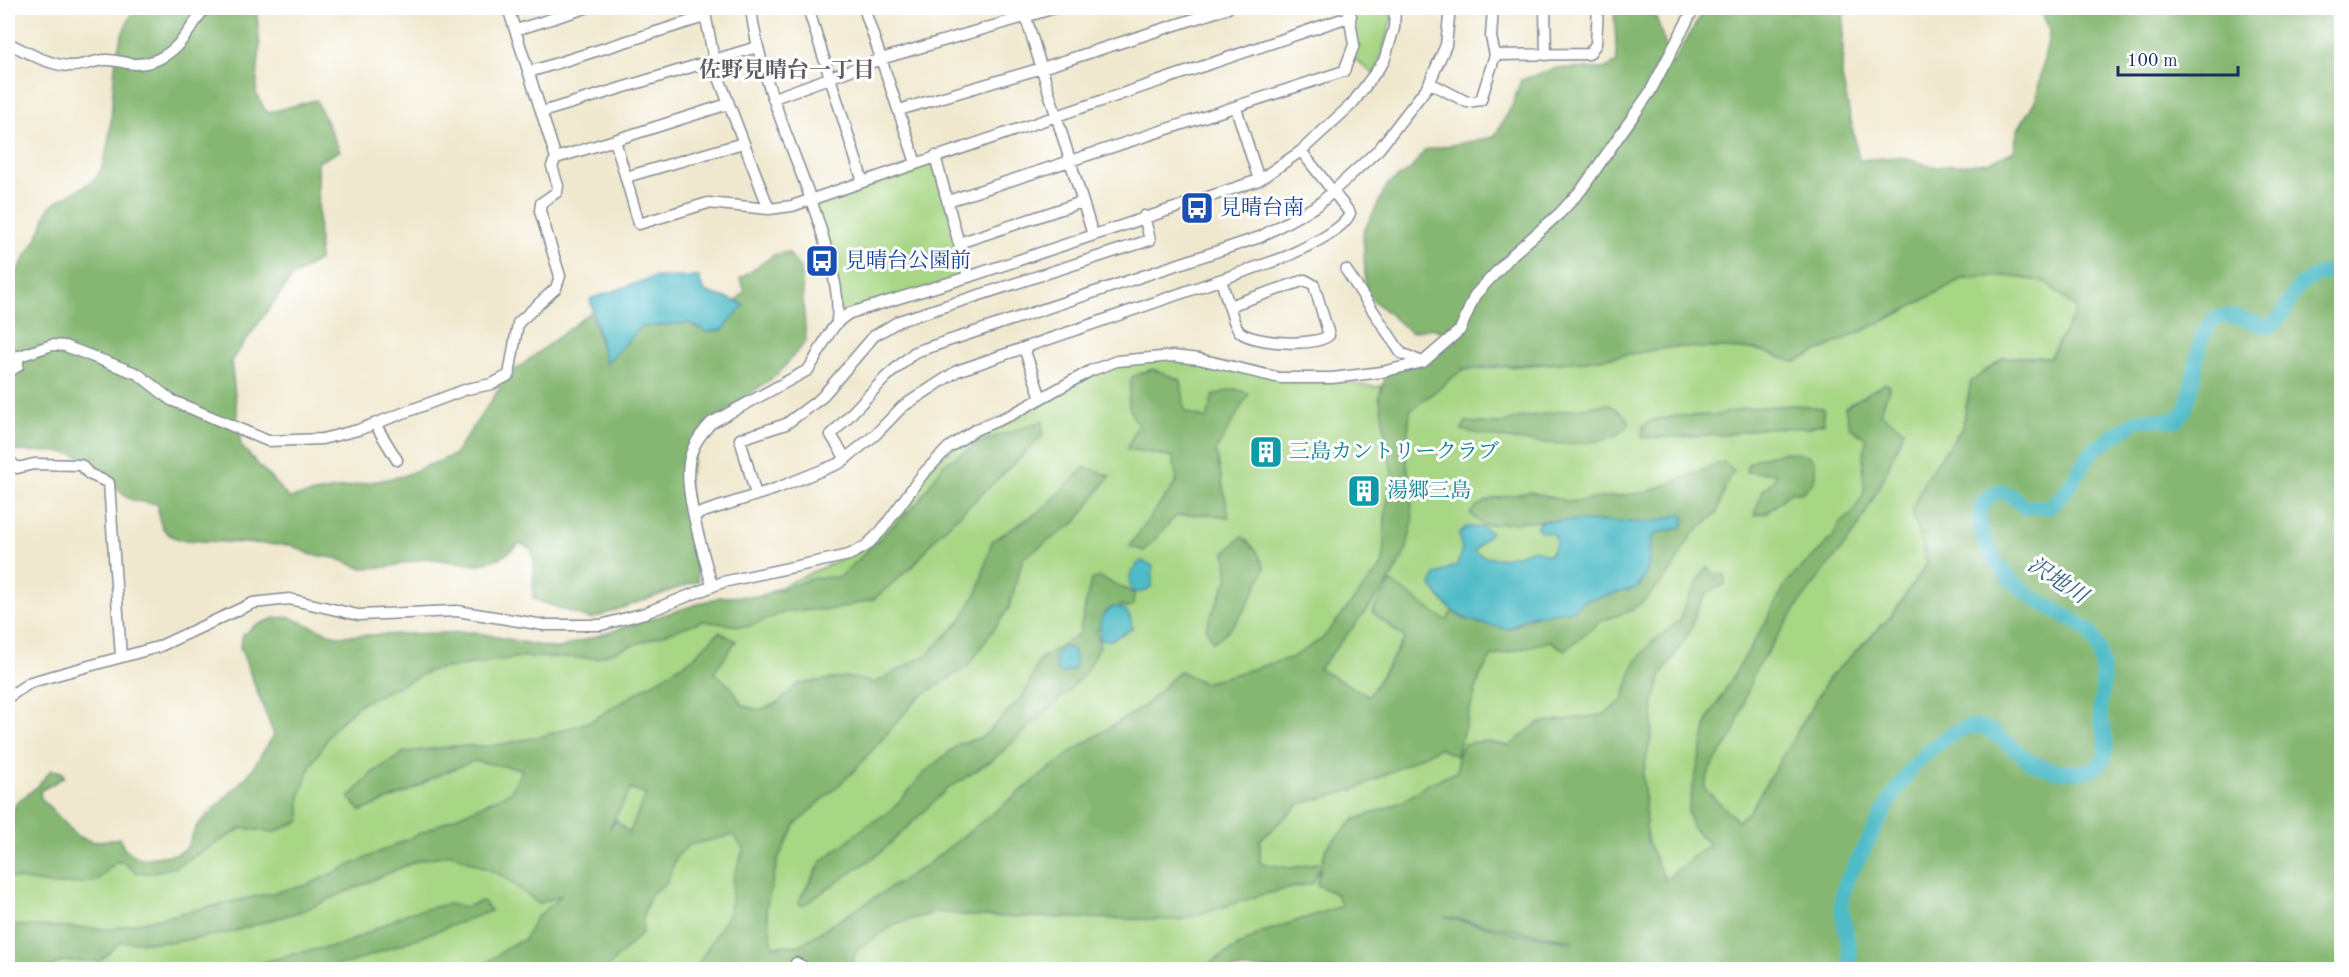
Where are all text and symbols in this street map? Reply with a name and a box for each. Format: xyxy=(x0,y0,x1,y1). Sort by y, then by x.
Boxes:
scale bar xyxy=(2118,39,2238,77)
text: 100 m xyxy=(2127,52,2178,70)
district label: 佐野見晴台一丁目 xyxy=(699,58,875,82)
bus stop icon: 見晴台南 xyxy=(1179,190,1215,226)
place label: 見晴台南 xyxy=(1220,196,1304,219)
bus stop icon: 見晴台公園前 xyxy=(804,243,840,279)
place label: 見晴台公園前 xyxy=(845,249,971,272)
building icon: 三島カントリークラブ xyxy=(1248,434,1284,470)
place label: 三島カントリークラブ xyxy=(1289,440,1499,463)
building icon: 湯郷三島 xyxy=(1346,473,1382,509)
place label: 湯郷三島 xyxy=(1387,479,1471,502)
water label: 沢地川 xyxy=(2023,552,2093,609)

